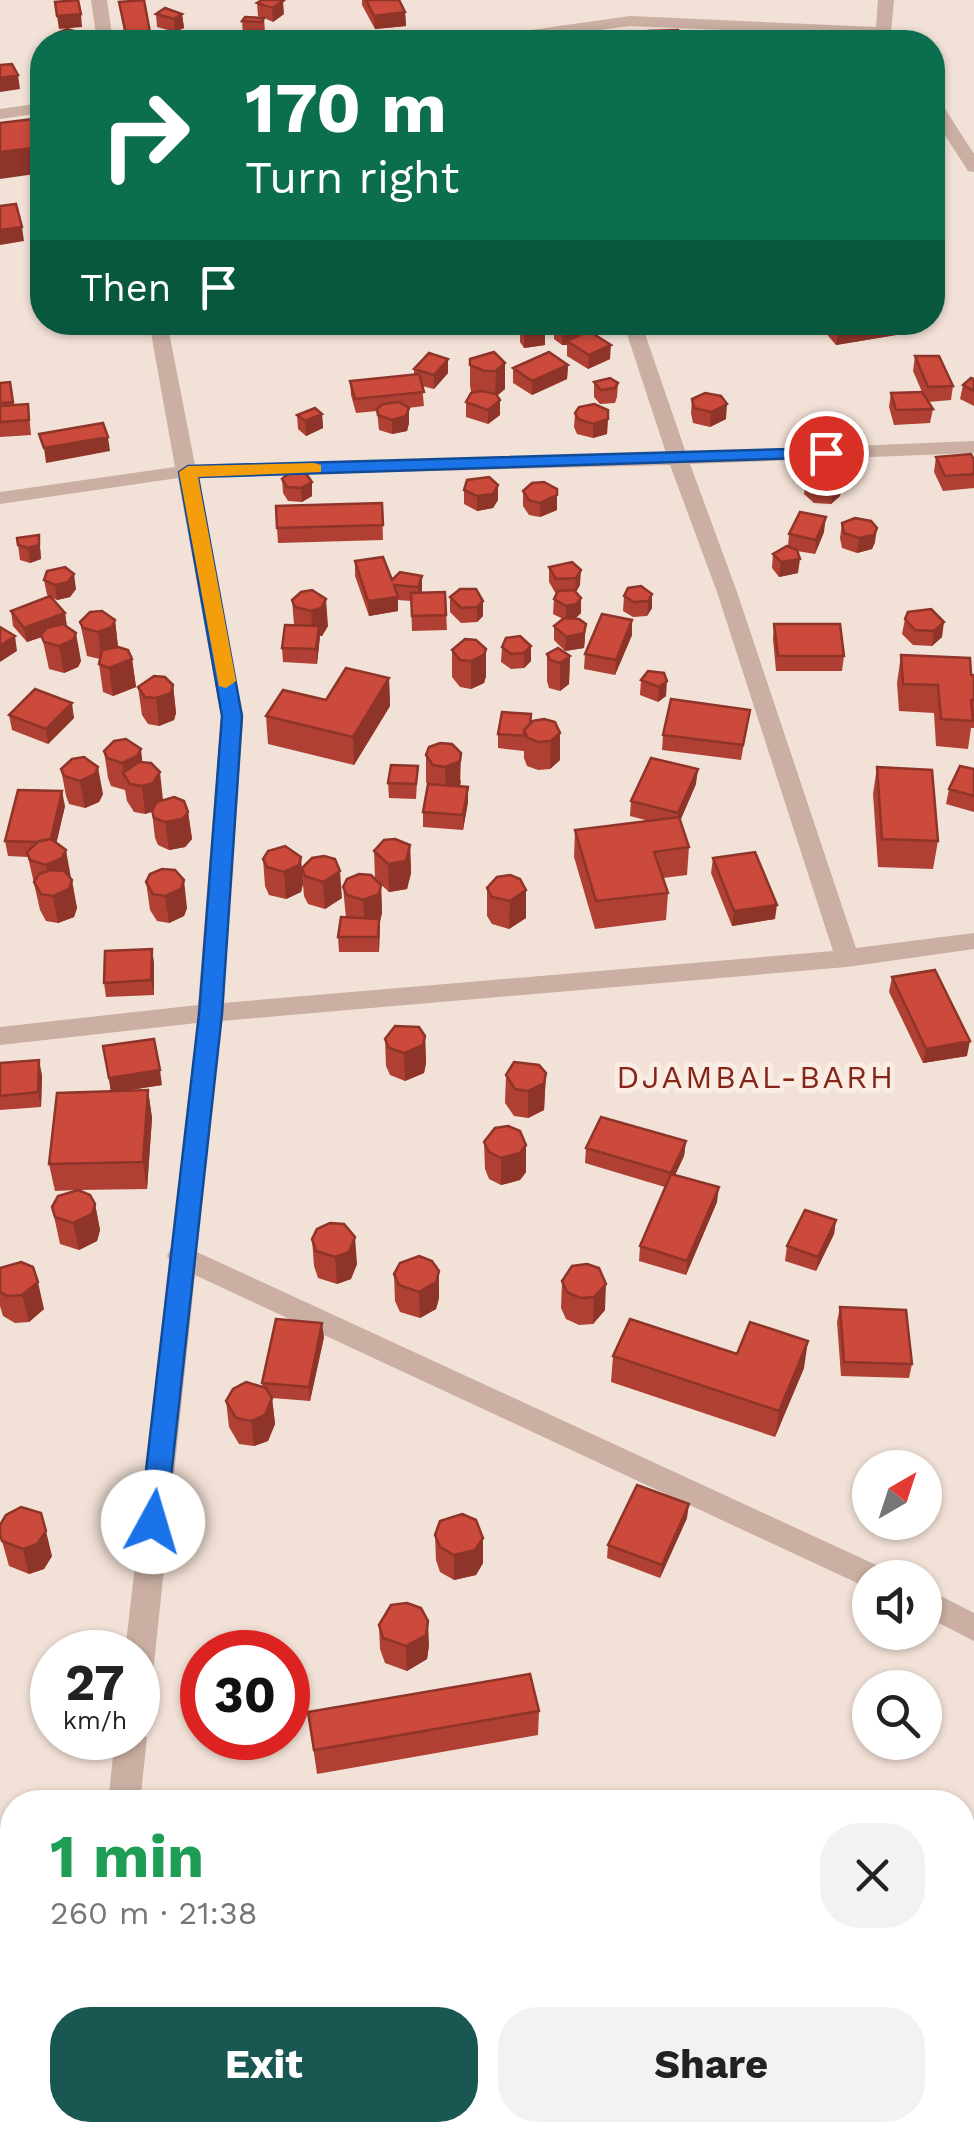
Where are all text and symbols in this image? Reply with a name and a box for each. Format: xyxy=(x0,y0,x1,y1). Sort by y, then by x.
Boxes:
text: 170 m xyxy=(245,67,447,149)
icon: right xyxy=(80,70,210,200)
text: Turn right xyxy=(245,151,459,204)
icon: arrive xyxy=(191,260,246,315)
text: Then xyxy=(80,266,171,310)
pin xyxy=(784,411,869,496)
icon: arrive xyxy=(799,426,854,481)
district label: DJAMBAL-BARH xyxy=(616,1058,896,1096)
north arrow xyxy=(852,1450,942,1540)
map controls xyxy=(852,1450,942,1760)
position arrow xyxy=(101,1470,205,1574)
button: sound xyxy=(852,1560,942,1650)
speed limit sign: 30 xyxy=(180,1630,310,1760)
text: 27 xyxy=(65,1653,125,1712)
button: search xyxy=(852,1670,942,1760)
text: km/h xyxy=(63,1706,127,1735)
text: 1 min xyxy=(50,1821,204,1892)
button: close xyxy=(820,1823,925,1928)
text: 260 m · 21:38 xyxy=(50,1894,257,1932)
button: Exit xyxy=(50,2007,478,2122)
button: Share xyxy=(498,2007,925,2122)

